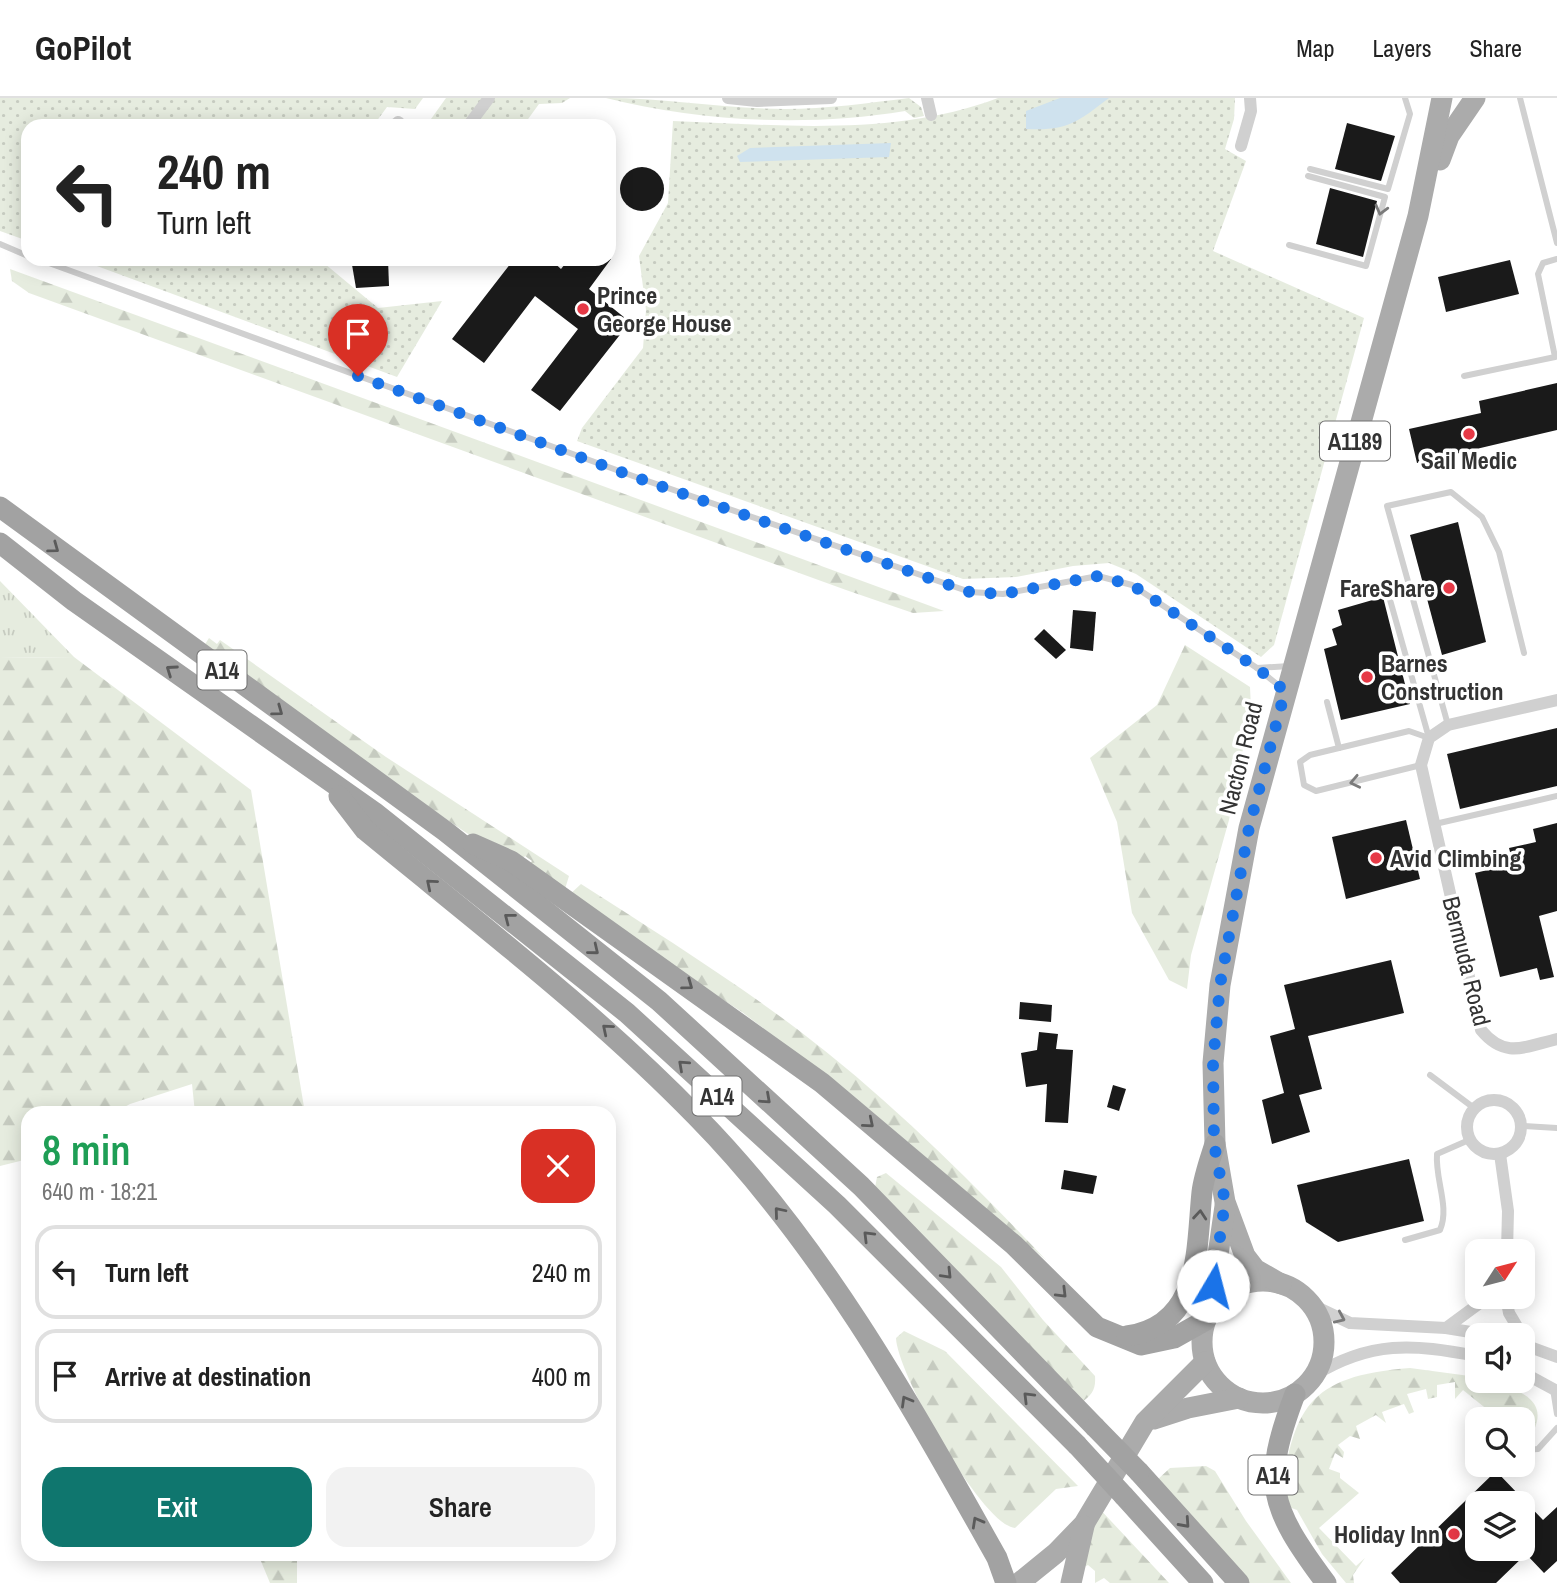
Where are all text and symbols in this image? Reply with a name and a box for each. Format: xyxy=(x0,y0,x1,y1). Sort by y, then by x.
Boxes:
text: GoPilot xyxy=(35,26,131,70)
text: Map xyxy=(1296,32,1334,64)
text: Layers xyxy=(1372,32,1431,64)
text: Share xyxy=(1469,32,1522,64)
text: 240 m xyxy=(157,138,271,204)
icon: left xyxy=(42,147,133,238)
text: Turn left xyxy=(157,201,251,244)
one-way arrow xyxy=(1375,204,1389,216)
place label: Prince George House xyxy=(597,279,732,339)
marker: Prince George House xyxy=(575,301,591,317)
pin xyxy=(328,304,388,376)
icon: arrive xyxy=(339,315,377,353)
road number: A1189 xyxy=(1320,422,1390,460)
marker: Sail Medic xyxy=(1461,426,1477,442)
place label: Sail Medic xyxy=(1421,444,1517,476)
one-way arrow xyxy=(46,540,59,552)
place label: FareShare xyxy=(1340,572,1435,604)
marker: FareShare xyxy=(1441,580,1457,596)
place label: Barnes Construction xyxy=(1381,647,1503,707)
road number: A14 xyxy=(198,650,246,690)
one-way arrow xyxy=(166,666,179,679)
marker: Barnes Construction xyxy=(1359,669,1375,685)
street label: Nacton Road xyxy=(1211,698,1269,818)
one-way arrow xyxy=(270,703,283,715)
one-way arrow xyxy=(1349,774,1361,788)
place label: Avid Climbing xyxy=(1390,842,1522,874)
marker: Avid Climbing xyxy=(1368,850,1384,866)
one-way arrow xyxy=(427,880,440,892)
street label: Bermuda Road xyxy=(1435,893,1499,1029)
one-way arrow xyxy=(505,913,517,926)
one-way arrow xyxy=(586,942,599,954)
one-way arrow xyxy=(680,977,693,990)
one-way arrow xyxy=(602,1025,615,1037)
one-way arrow xyxy=(678,1060,691,1073)
road number: A14 xyxy=(692,1077,742,1116)
one-way arrow xyxy=(758,1091,771,1103)
one-way arrow xyxy=(861,1115,874,1127)
text: 8 min xyxy=(42,1122,131,1178)
button: close xyxy=(521,1129,595,1203)
text: 640 m · 18:21 xyxy=(42,1176,157,1207)
one-way arrow xyxy=(775,1207,787,1220)
one-way arrow xyxy=(1192,1209,1207,1220)
one-way arrow xyxy=(863,1231,876,1244)
north arrow xyxy=(1465,1239,1535,1309)
map controls xyxy=(1465,1239,1535,1561)
position arrow xyxy=(1176,1249,1250,1323)
icon: left xyxy=(46,1253,84,1291)
text: Turn left xyxy=(105,1255,189,1290)
text: 240 m xyxy=(532,1255,591,1290)
one-way arrow xyxy=(939,1266,952,1279)
one-way arrow xyxy=(1054,1284,1067,1297)
one-way arrow xyxy=(1333,1310,1345,1324)
button: sound xyxy=(1465,1323,1535,1393)
icon: arrive xyxy=(46,1357,84,1395)
text: Arrive at destination xyxy=(105,1359,311,1394)
text: 400 m xyxy=(532,1359,591,1394)
one-way arrow xyxy=(1024,1392,1037,1405)
one-way arrow xyxy=(901,1395,914,1408)
button: search xyxy=(1465,1407,1535,1477)
road number: A14 xyxy=(1248,1456,1298,1494)
button: Exit xyxy=(42,1467,312,1547)
button: Share xyxy=(326,1467,595,1547)
button: layers xyxy=(1465,1491,1535,1561)
one-way arrow xyxy=(1177,1515,1189,1528)
one-way arrow xyxy=(972,1516,985,1529)
place label: Holiday Inn xyxy=(1334,1518,1440,1550)
marker: Holiday Inn xyxy=(1446,1526,1462,1542)

